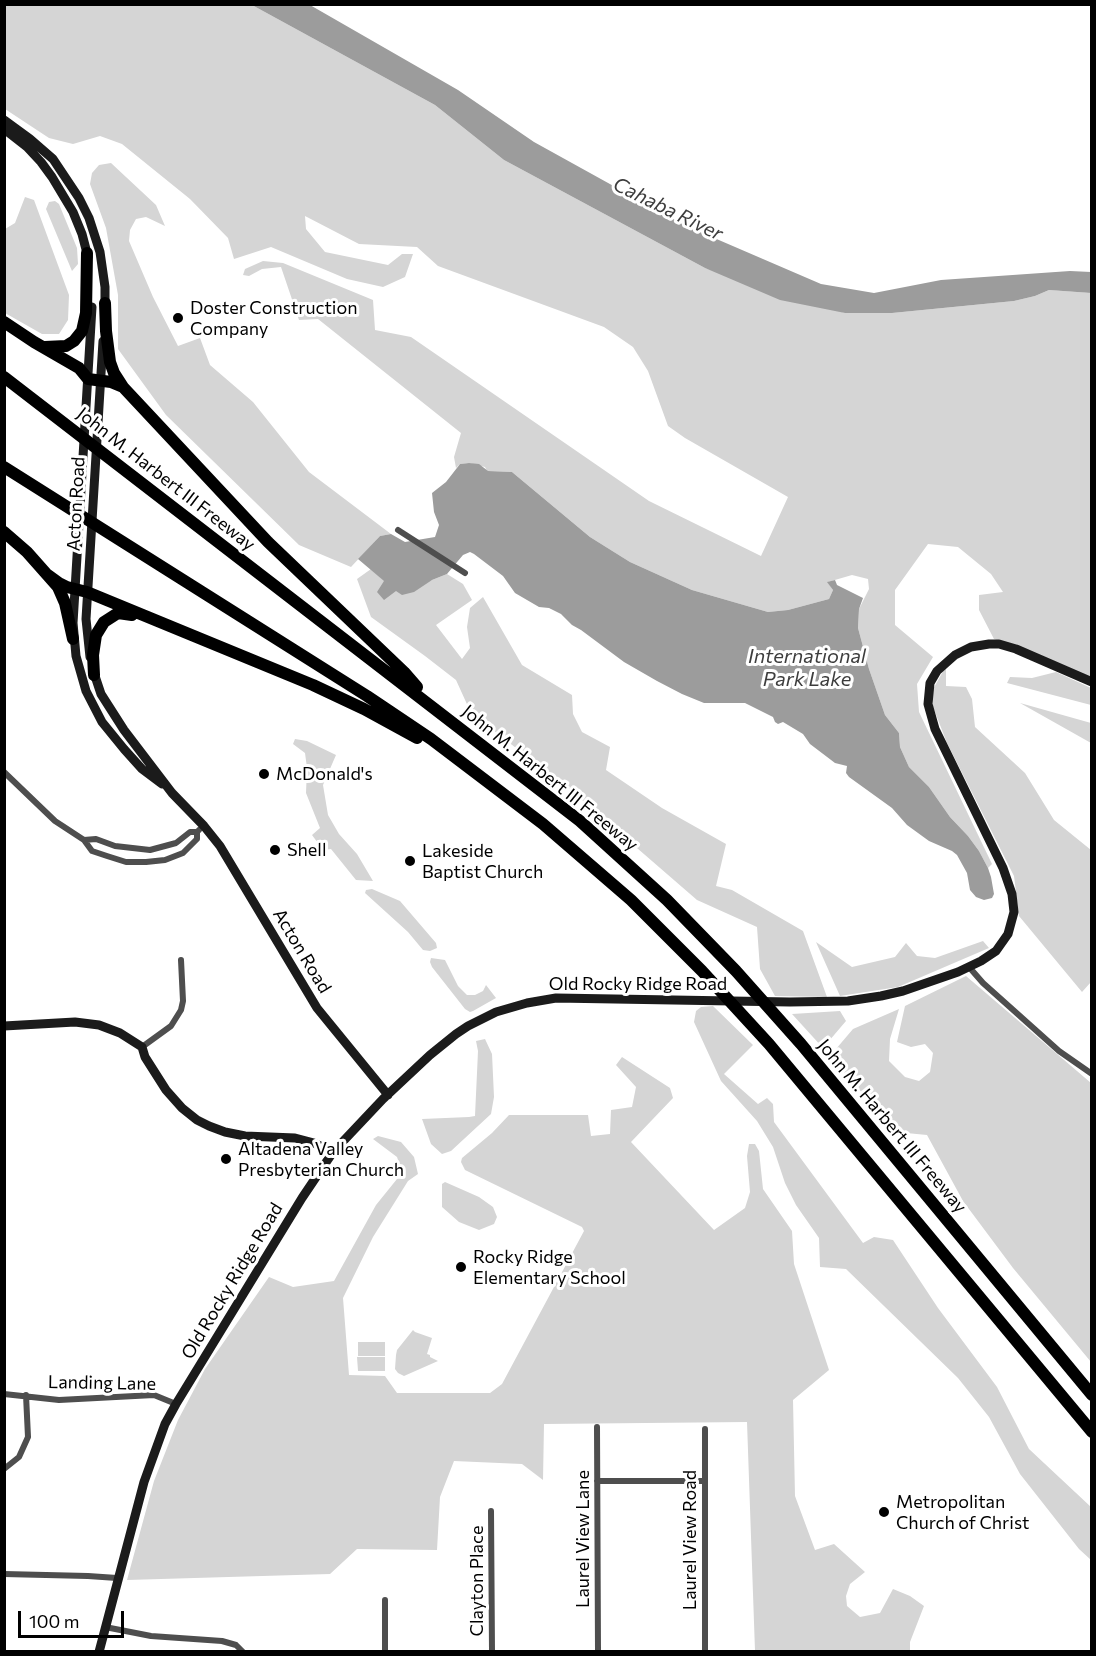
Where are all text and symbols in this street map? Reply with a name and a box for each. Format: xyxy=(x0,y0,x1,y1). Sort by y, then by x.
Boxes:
water label: Cahaba River xyxy=(609,172,727,246)
place label: Doster Construction Company xyxy=(190,297,357,340)
marker: Doster Construction Company xyxy=(171,311,185,325)
street label: John M. Harbert III Freeway xyxy=(73,403,259,555)
street label: Acton Road xyxy=(63,456,89,552)
water label: International Park Lake xyxy=(748,644,866,691)
street label: John M. Harbert III Freeway xyxy=(458,700,642,856)
place label: McDonald's xyxy=(276,763,373,785)
marker: McDonald's xyxy=(257,767,271,781)
place label: Shell xyxy=(287,839,327,861)
place label: Lakeside Baptist Church xyxy=(422,840,543,882)
marker: Shell xyxy=(268,843,282,857)
marker: Lakeside Baptist Church xyxy=(403,854,417,868)
street label: Acton Road xyxy=(268,905,336,997)
street label: Old Rocky Ridge Road xyxy=(549,973,727,995)
street label: John M. Harbert III Freeway xyxy=(813,1035,971,1217)
place label: Altadena Valley Presbyterian Church xyxy=(238,1138,404,1180)
marker: Altadena Valley Presbyterian Church xyxy=(219,1152,233,1166)
street label: Old Rocky Ridge Road xyxy=(177,1199,287,1363)
place label: Rocky Ridge Elementary School xyxy=(473,1246,626,1288)
marker: Rocky Ridge Elementary School xyxy=(454,1260,468,1274)
street label: Landing Lane xyxy=(48,1371,156,1395)
street label: Laurel View Lane xyxy=(572,1470,594,1608)
street label: Laurel View Road xyxy=(679,1470,701,1610)
place label: Metropolitan Church of Christ xyxy=(896,1491,1029,1534)
marker: Metropolitan Church of Christ xyxy=(877,1505,891,1519)
street label: Clayton Place xyxy=(466,1526,488,1636)
scale bar xyxy=(21,1599,128,1637)
text: 100 m xyxy=(29,1610,79,1632)

